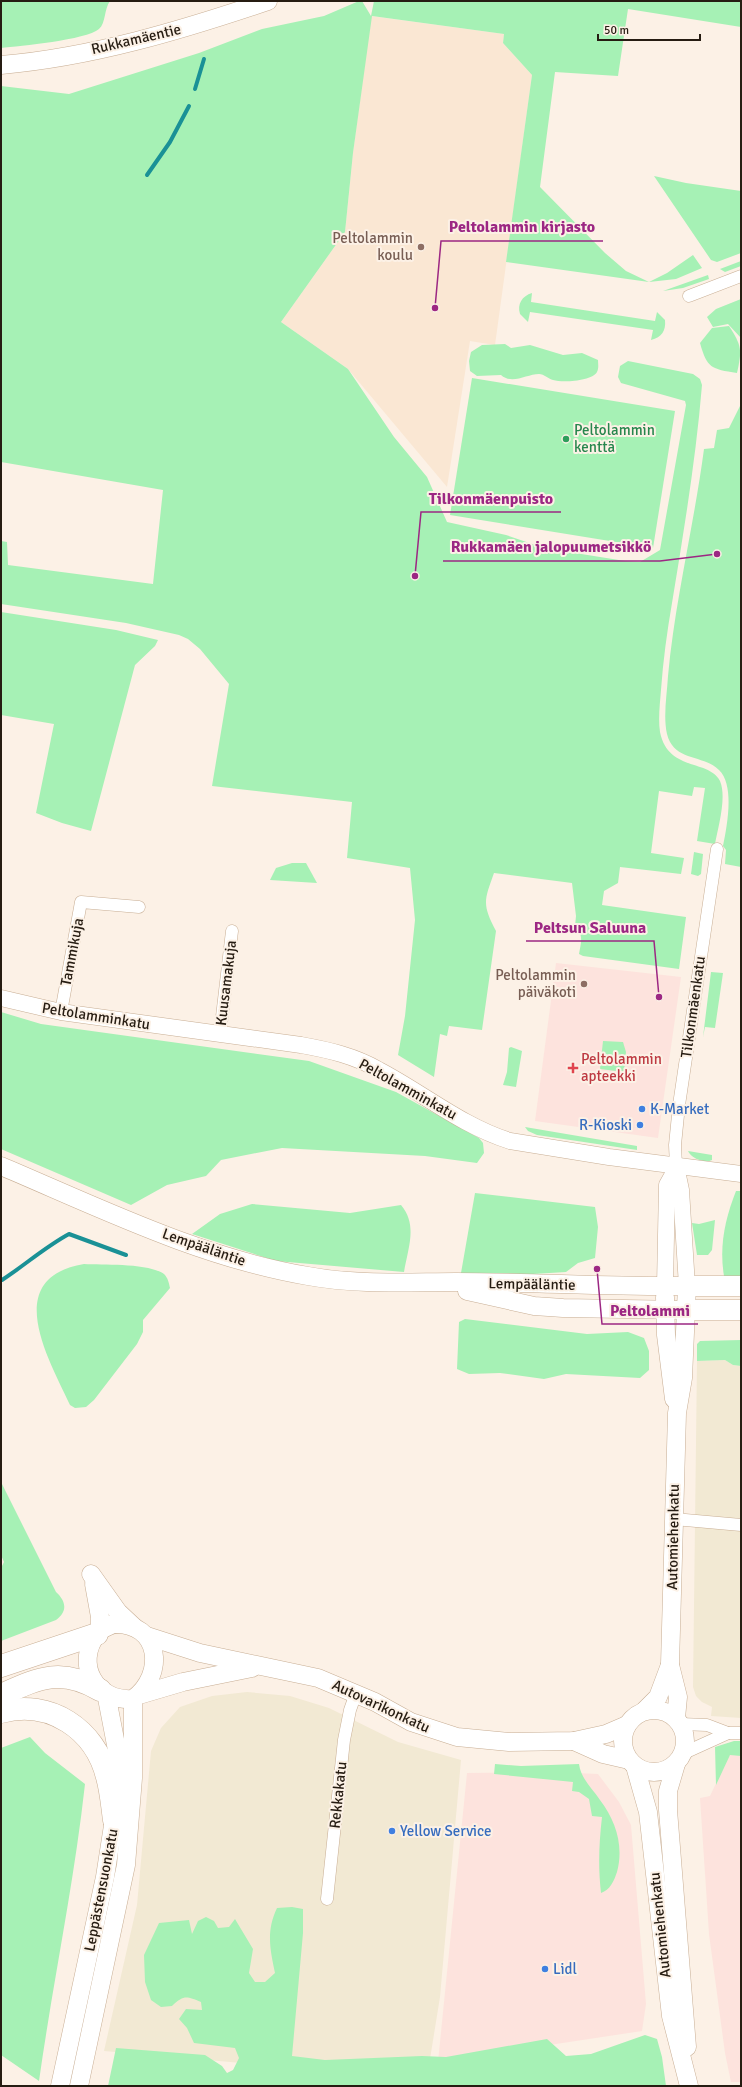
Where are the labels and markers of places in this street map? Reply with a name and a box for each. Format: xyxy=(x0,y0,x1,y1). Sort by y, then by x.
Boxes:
callout: Peltolammin kirjasto xyxy=(441,213,603,241)
place label: Peltolammin koulu xyxy=(332,229,413,264)
marker: Peltolammin koulu xyxy=(416,242,426,252)
place label: Peltolammin kenttä xyxy=(574,421,655,456)
marker: Peltolammin kenttä xyxy=(561,434,571,444)
callout: Tilkonmäenpuisto xyxy=(421,484,561,512)
callout: Rukkamäen jalopuumetsikkö xyxy=(443,533,660,561)
callout: Peltsun Saluuna xyxy=(526,913,654,941)
place label: Peltolammin päiväkoti xyxy=(495,966,576,1001)
marker: Peltolammin päiväkoti xyxy=(579,979,589,989)
place label: Peltolammin apteekki xyxy=(581,1050,662,1085)
marker: Peltolammin apteekki xyxy=(568,1063,578,1073)
place label: K-Market xyxy=(650,1100,709,1118)
marker: K-Market xyxy=(637,1104,647,1114)
place label: R-Kioski xyxy=(579,1116,632,1134)
marker: R-Kioski xyxy=(635,1120,645,1130)
callout: Peltolammi xyxy=(602,1296,698,1324)
place label: Yellow Service xyxy=(400,1822,491,1840)
marker: Yellow Service xyxy=(387,1826,397,1836)
place label: Lidl xyxy=(553,1960,577,1978)
marker: Lidl xyxy=(540,1964,550,1974)

